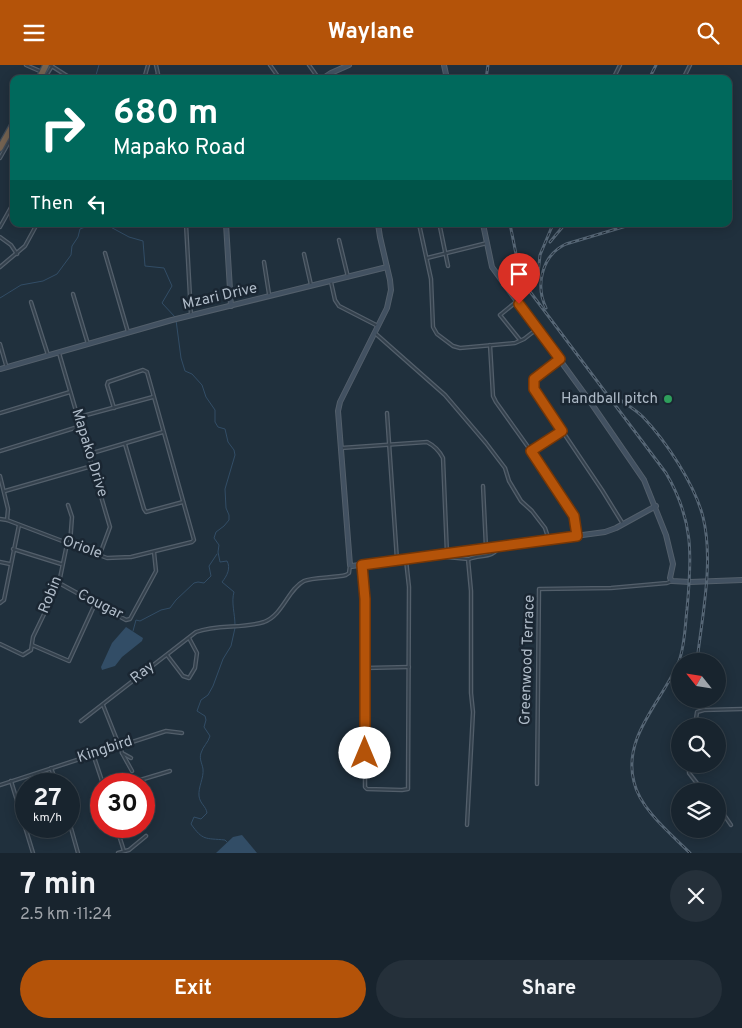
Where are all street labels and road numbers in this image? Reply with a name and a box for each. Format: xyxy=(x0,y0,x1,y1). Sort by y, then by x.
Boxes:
street label: Mzari Drive xyxy=(181,279,259,315)
street label: Mapako Drive xyxy=(67,407,111,499)
street label: Oriole xyxy=(60,532,104,564)
street label: Robin xyxy=(35,574,67,616)
street label: Cougar xyxy=(74,585,126,625)
street label: Greenwood Terrace xyxy=(516,594,540,726)
street label: Ray xyxy=(127,658,159,688)
street label: Kingbird xyxy=(75,732,135,768)

